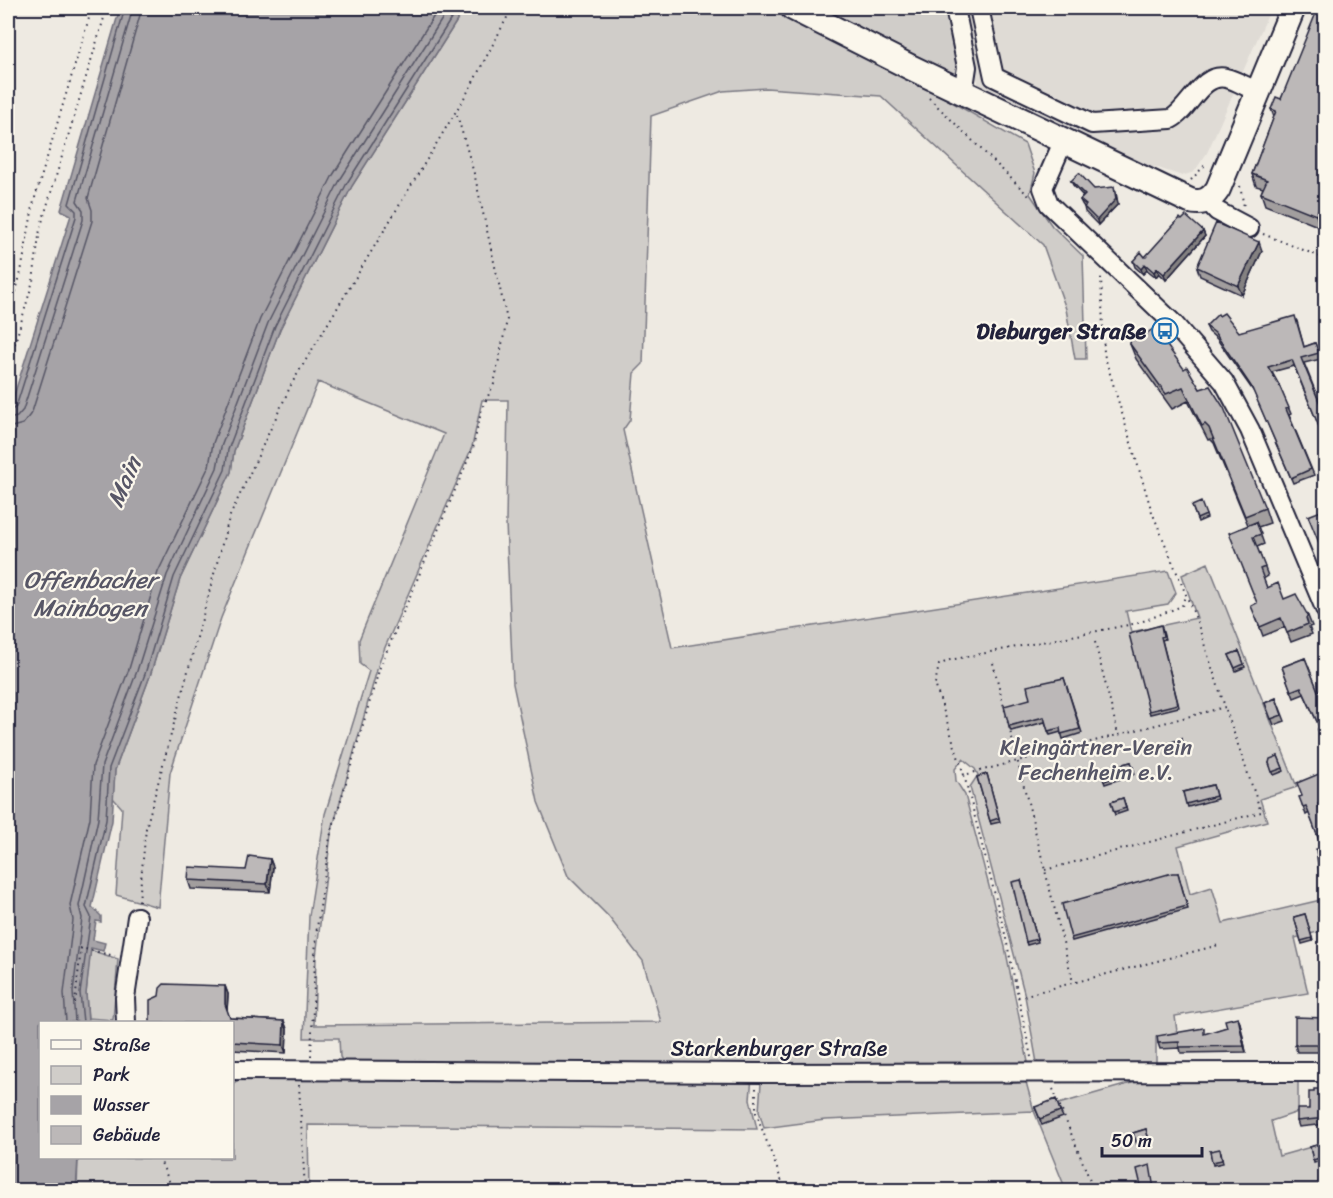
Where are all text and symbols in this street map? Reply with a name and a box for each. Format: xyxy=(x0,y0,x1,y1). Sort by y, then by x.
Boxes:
place label: Dieburger Straße xyxy=(976,312,1146,351)
bus stop icon: Dieburger Straße xyxy=(1150,316,1180,346)
water label: Main xyxy=(95,447,155,514)
water label: Offenbacher Mainbogen xyxy=(24,559,161,629)
park label: Kleingärtner-Verein Fechenheim e.V. xyxy=(1000,728,1192,792)
legend xyxy=(39,1021,234,1159)
text: Straße xyxy=(93,1029,150,1061)
street label: Starkenburger Straße xyxy=(671,1029,888,1068)
text: Park xyxy=(93,1059,130,1091)
text: Wasser xyxy=(93,1089,151,1121)
text: Gebäude xyxy=(93,1119,161,1151)
scale bar xyxy=(1102,1120,1202,1158)
text: 50 m xyxy=(1111,1125,1152,1157)

